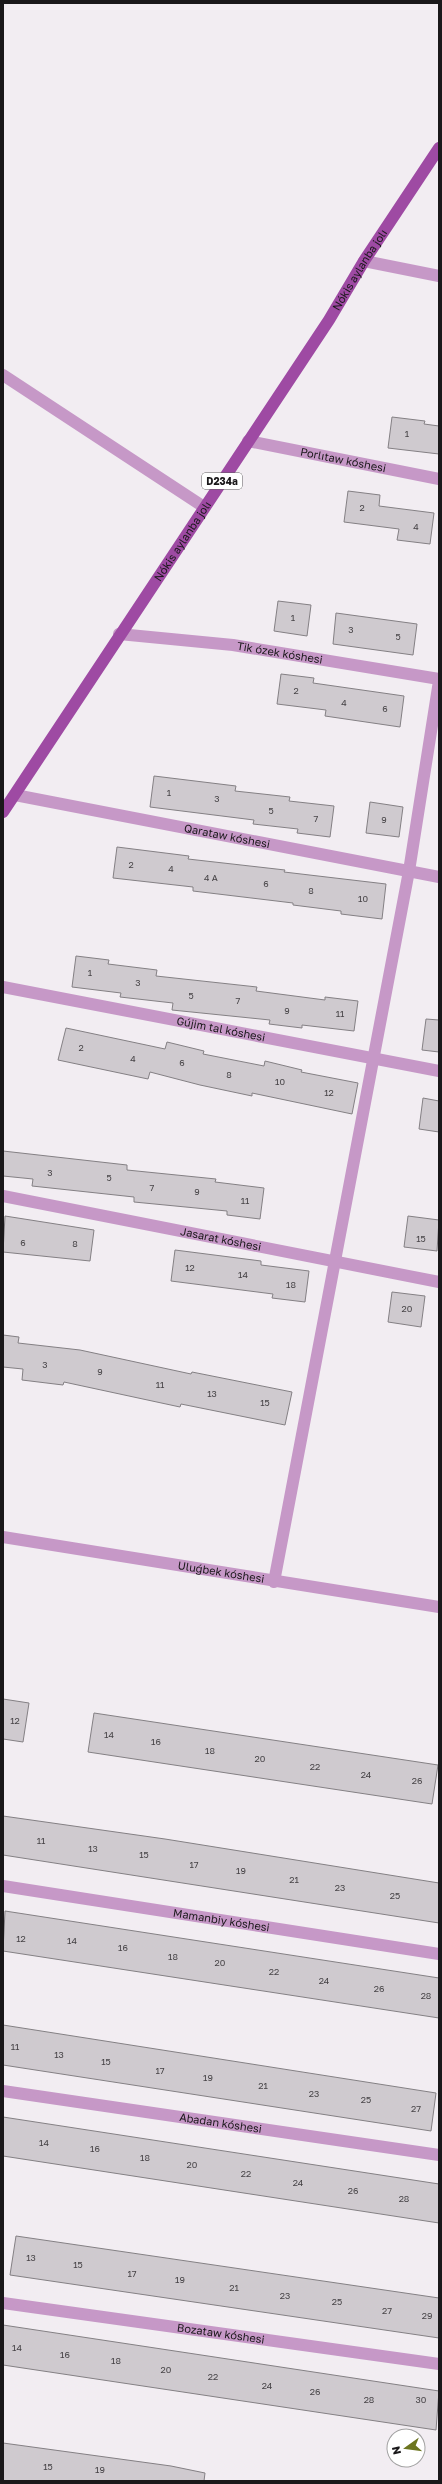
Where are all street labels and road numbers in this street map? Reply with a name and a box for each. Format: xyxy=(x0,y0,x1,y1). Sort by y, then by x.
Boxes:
street label: Nókis aylanba jolı xyxy=(329,226,389,313)
street label: Porlıtaw kóshesi xyxy=(299,445,387,474)
road number: D234a xyxy=(202,473,242,489)
street label: Nókis aylanba jolı xyxy=(151,498,213,583)
street label: Tik ózek kóshesi xyxy=(236,639,324,666)
street label: Qarataw kóshesi xyxy=(183,821,271,850)
street label: Gújim tal kóshesi xyxy=(176,1014,267,1043)
street label: Jasarat kóshesi xyxy=(179,1224,263,1253)
street label: Uluǵbek kóshesi xyxy=(177,1558,266,1585)
street label: Mamanbiy kóshesi xyxy=(172,1906,271,1934)
street label: Abadan kóshesi xyxy=(179,2110,263,2135)
street label: Bozataw kóshesi xyxy=(176,2320,266,2346)

